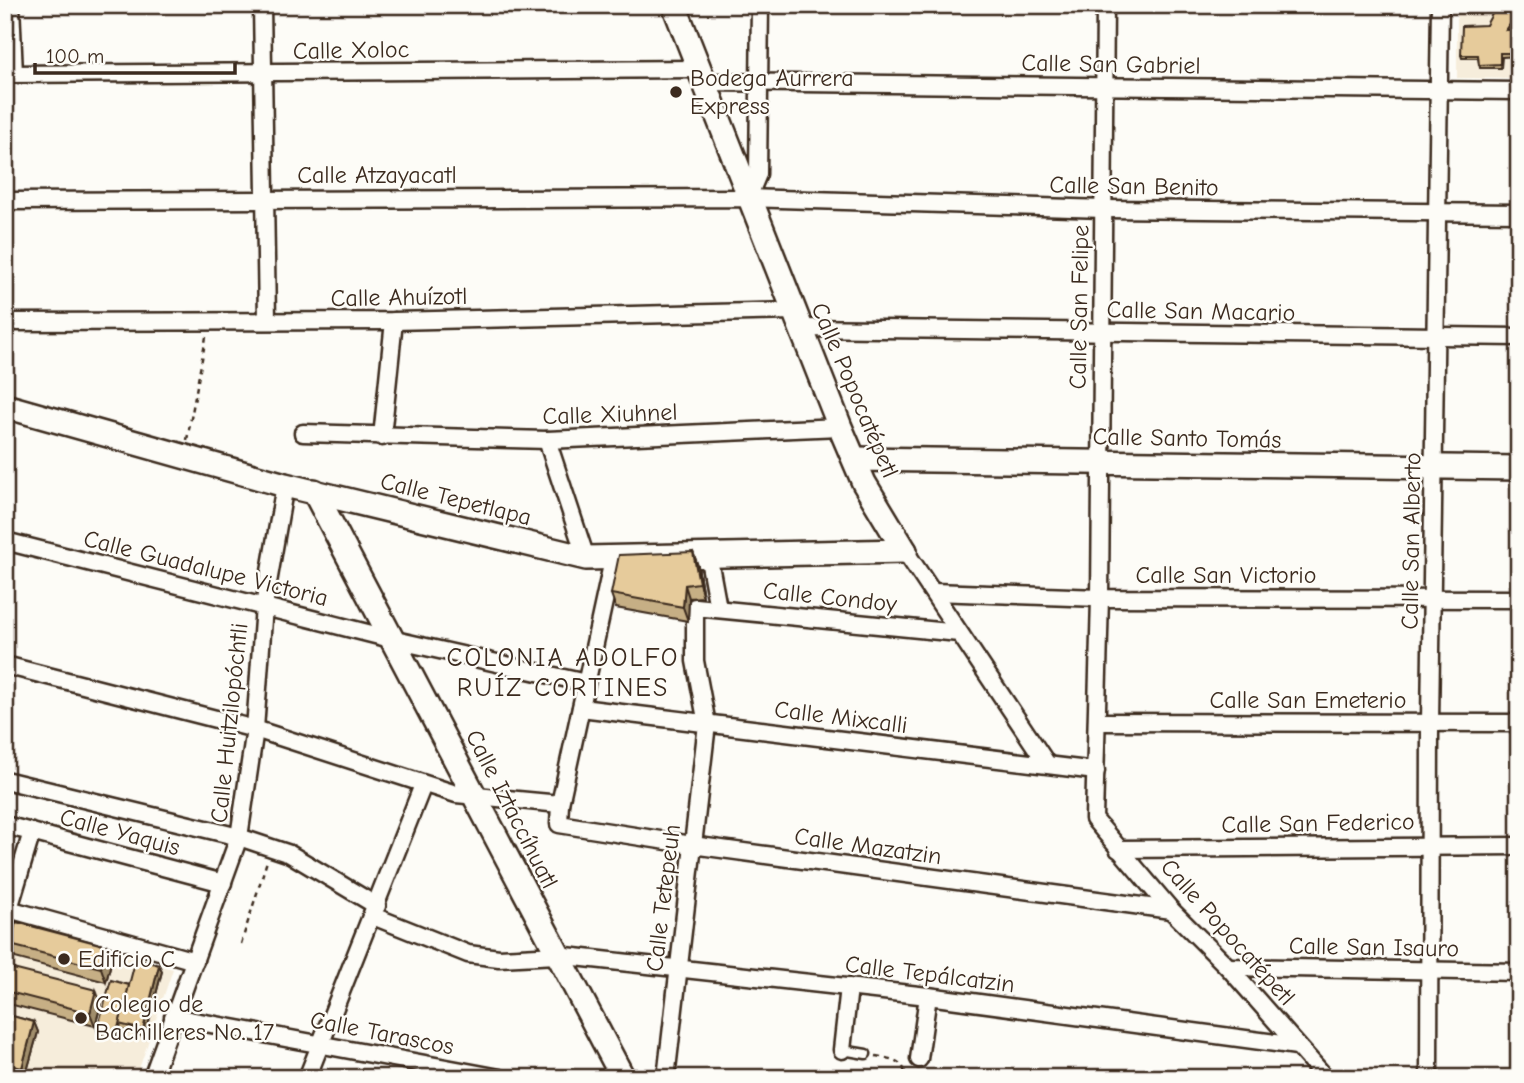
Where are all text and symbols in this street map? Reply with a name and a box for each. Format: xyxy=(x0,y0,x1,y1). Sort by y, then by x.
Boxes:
scale bar xyxy=(35,32,234,76)
street label: Calle Xoloc xyxy=(293,35,409,65)
text: 100 m xyxy=(46,44,104,68)
street label: Calle San Gabriel xyxy=(1021,48,1201,80)
place label: Bodega Aurrera Express xyxy=(690,64,854,120)
marker: Bodega Aurrera Express xyxy=(668,84,684,100)
street label: Calle Atzayacatl xyxy=(297,161,457,189)
street label: Calle San Benito xyxy=(1049,171,1219,201)
street label: Calle San Felipe xyxy=(1064,224,1094,390)
street label: Calle Ahuízotl xyxy=(330,282,468,312)
street label: Calle San Macario xyxy=(1106,295,1296,327)
street label: Calle Popocatépetl xyxy=(806,298,904,482)
street label: Calle Xiuhnel xyxy=(542,398,678,430)
street label: Calle Santo Tomás xyxy=(1092,422,1282,454)
street label: Calle San Alberto xyxy=(1395,452,1427,630)
street label: Calle Tepetlapa xyxy=(378,467,534,531)
street label: Calle Guadalupe Victoria xyxy=(81,524,331,612)
street label: Calle San Victorio xyxy=(1135,561,1317,589)
street label: Calle Condoy xyxy=(762,576,899,618)
street label: Calle Huitzilopóchtli xyxy=(205,622,253,824)
district label: COLONIA ADOLFO RUÍZ CORTINES xyxy=(447,643,679,703)
street label: Calle San Emeterio xyxy=(1210,686,1406,714)
street label: Calle Mixcalli xyxy=(773,695,909,739)
street label: Calle Iztaccíhuatl xyxy=(460,725,564,893)
street label: Calle Yaquis xyxy=(57,803,183,861)
street label: Calle San Federico xyxy=(1221,807,1415,839)
street label: Calle Mazatzin xyxy=(793,822,943,870)
street label: Calle Tetepeuh xyxy=(640,823,686,973)
street label: Calle Popocatépetl xyxy=(1155,853,1301,1011)
street label: Calle San Isauro xyxy=(1289,932,1459,962)
place label: Edificio C xyxy=(78,945,175,973)
street label: Calle Tepálcatzin xyxy=(844,950,1016,998)
marker: Edificio C xyxy=(56,951,72,967)
place label: Colegio de Bachilleres No. 17 xyxy=(95,990,274,1046)
street label: Calle Tarascos xyxy=(308,1005,456,1061)
marker: Colegio de Bachilleres No. 17 xyxy=(73,1010,89,1026)

